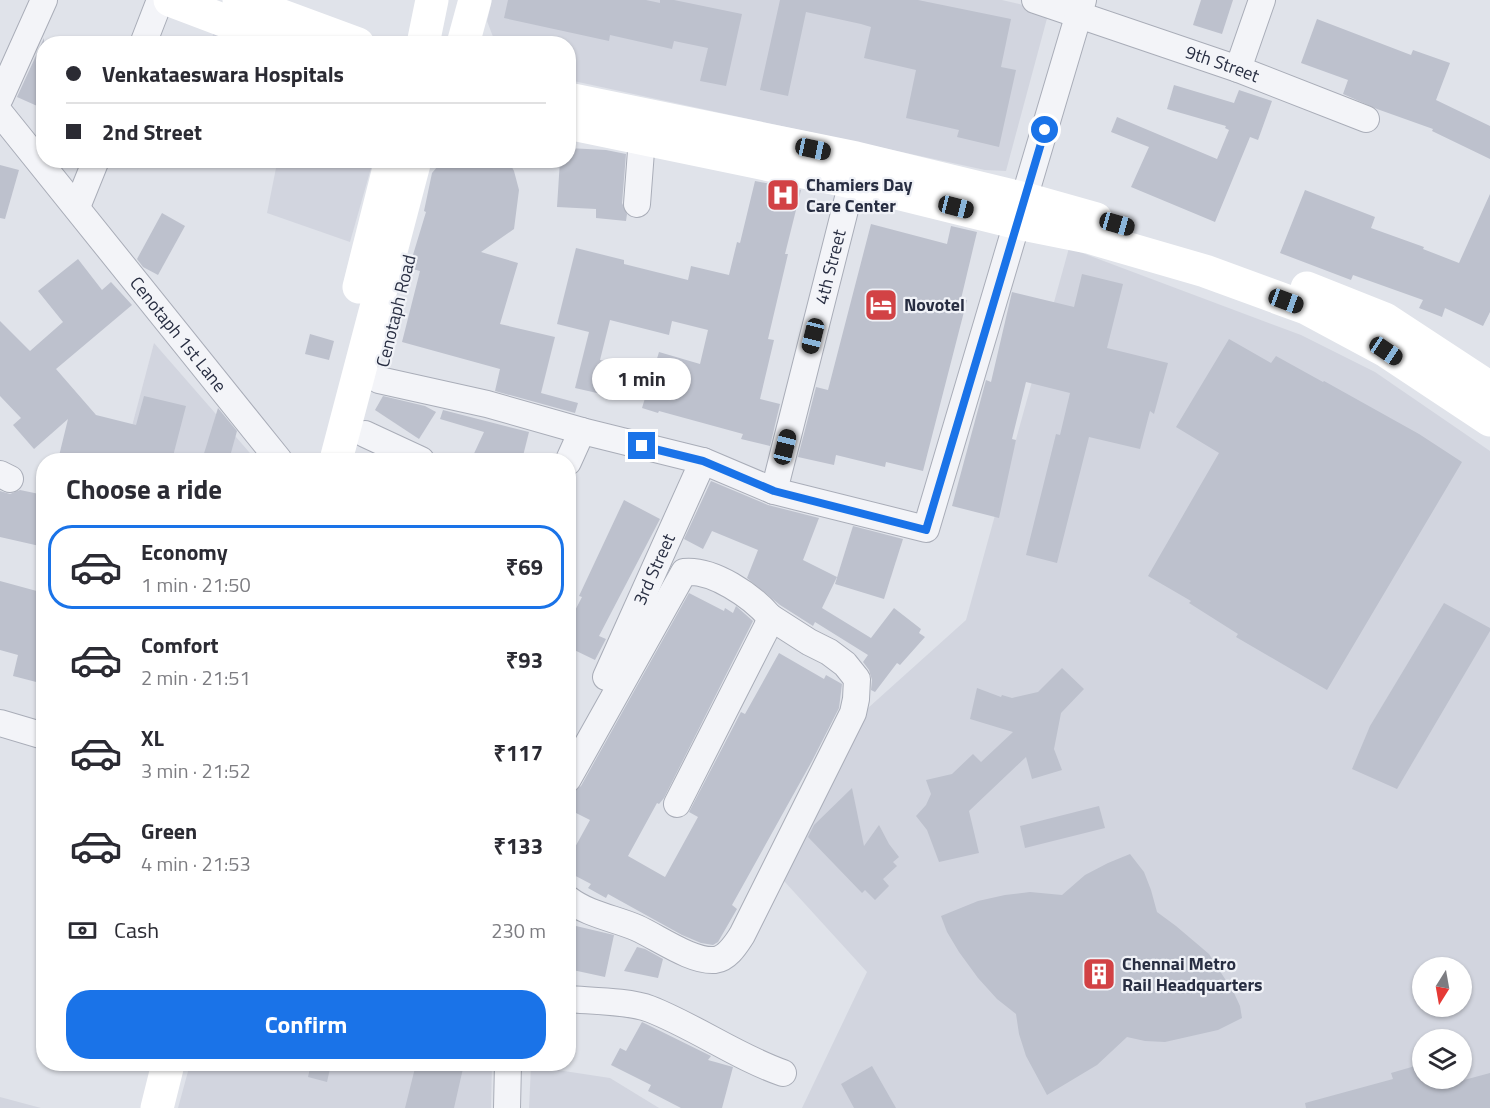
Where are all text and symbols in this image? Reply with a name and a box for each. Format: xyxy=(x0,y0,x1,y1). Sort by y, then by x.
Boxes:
street label: 9th Street xyxy=(1182,38,1264,89)
text: Venkataeswara Hospitals xyxy=(102,57,344,91)
text: 2nd Street xyxy=(102,115,202,149)
route start xyxy=(1031,116,1058,143)
car xyxy=(794,136,832,162)
place label: Chamiers Day Care Center xyxy=(806,171,913,219)
hospital icon: Chamiers Day Care Center xyxy=(765,177,801,213)
car xyxy=(936,194,976,220)
car xyxy=(1097,210,1137,238)
street label: 4th Street xyxy=(808,226,853,307)
street label: Cenotaph Road xyxy=(368,252,423,370)
street label: Cenotaph 1st Lane xyxy=(123,270,233,398)
car xyxy=(1266,286,1306,316)
hotel icon: Novotel xyxy=(863,287,899,323)
place label: Novotel xyxy=(904,291,965,318)
car xyxy=(800,316,826,356)
car xyxy=(1366,333,1406,369)
callout: 1 min xyxy=(592,359,692,401)
text: 1 min xyxy=(617,363,666,394)
car xyxy=(772,427,798,467)
route end xyxy=(628,432,655,459)
text: Choose a ride xyxy=(66,468,222,509)
street label: 3rd Street xyxy=(626,528,682,609)
text: Economy xyxy=(141,535,228,569)
icon: car xyxy=(69,540,123,594)
text: ₹69 xyxy=(506,550,543,584)
text: 1 min · 21:50 xyxy=(141,569,251,600)
text: Comfort xyxy=(141,628,219,662)
icon: car xyxy=(69,633,123,687)
text: ₹93 xyxy=(506,643,543,677)
text: 2 min · 21:51 xyxy=(141,662,251,693)
text: XL xyxy=(141,721,164,755)
icon: car xyxy=(69,726,123,780)
text: ₹117 xyxy=(493,736,543,770)
text: 3 min · 21:52 xyxy=(141,755,251,786)
text: Green xyxy=(141,814,197,848)
icon: car xyxy=(69,819,123,873)
text: ₹133 xyxy=(493,829,543,863)
text: 4 min · 21:53 xyxy=(141,848,251,879)
text: Cash xyxy=(114,913,159,947)
icon: cash xyxy=(66,914,99,947)
text: 230 m xyxy=(491,915,546,946)
place label: Chennai Metro Rail Headquarters xyxy=(1122,950,1263,998)
building icon: Chennai Metro Rail Headquarters xyxy=(1081,956,1117,992)
north arrow xyxy=(1412,957,1472,1017)
map controls xyxy=(1412,957,1472,1089)
button: Confirm xyxy=(66,990,546,1059)
button: layers xyxy=(1412,1029,1472,1089)

